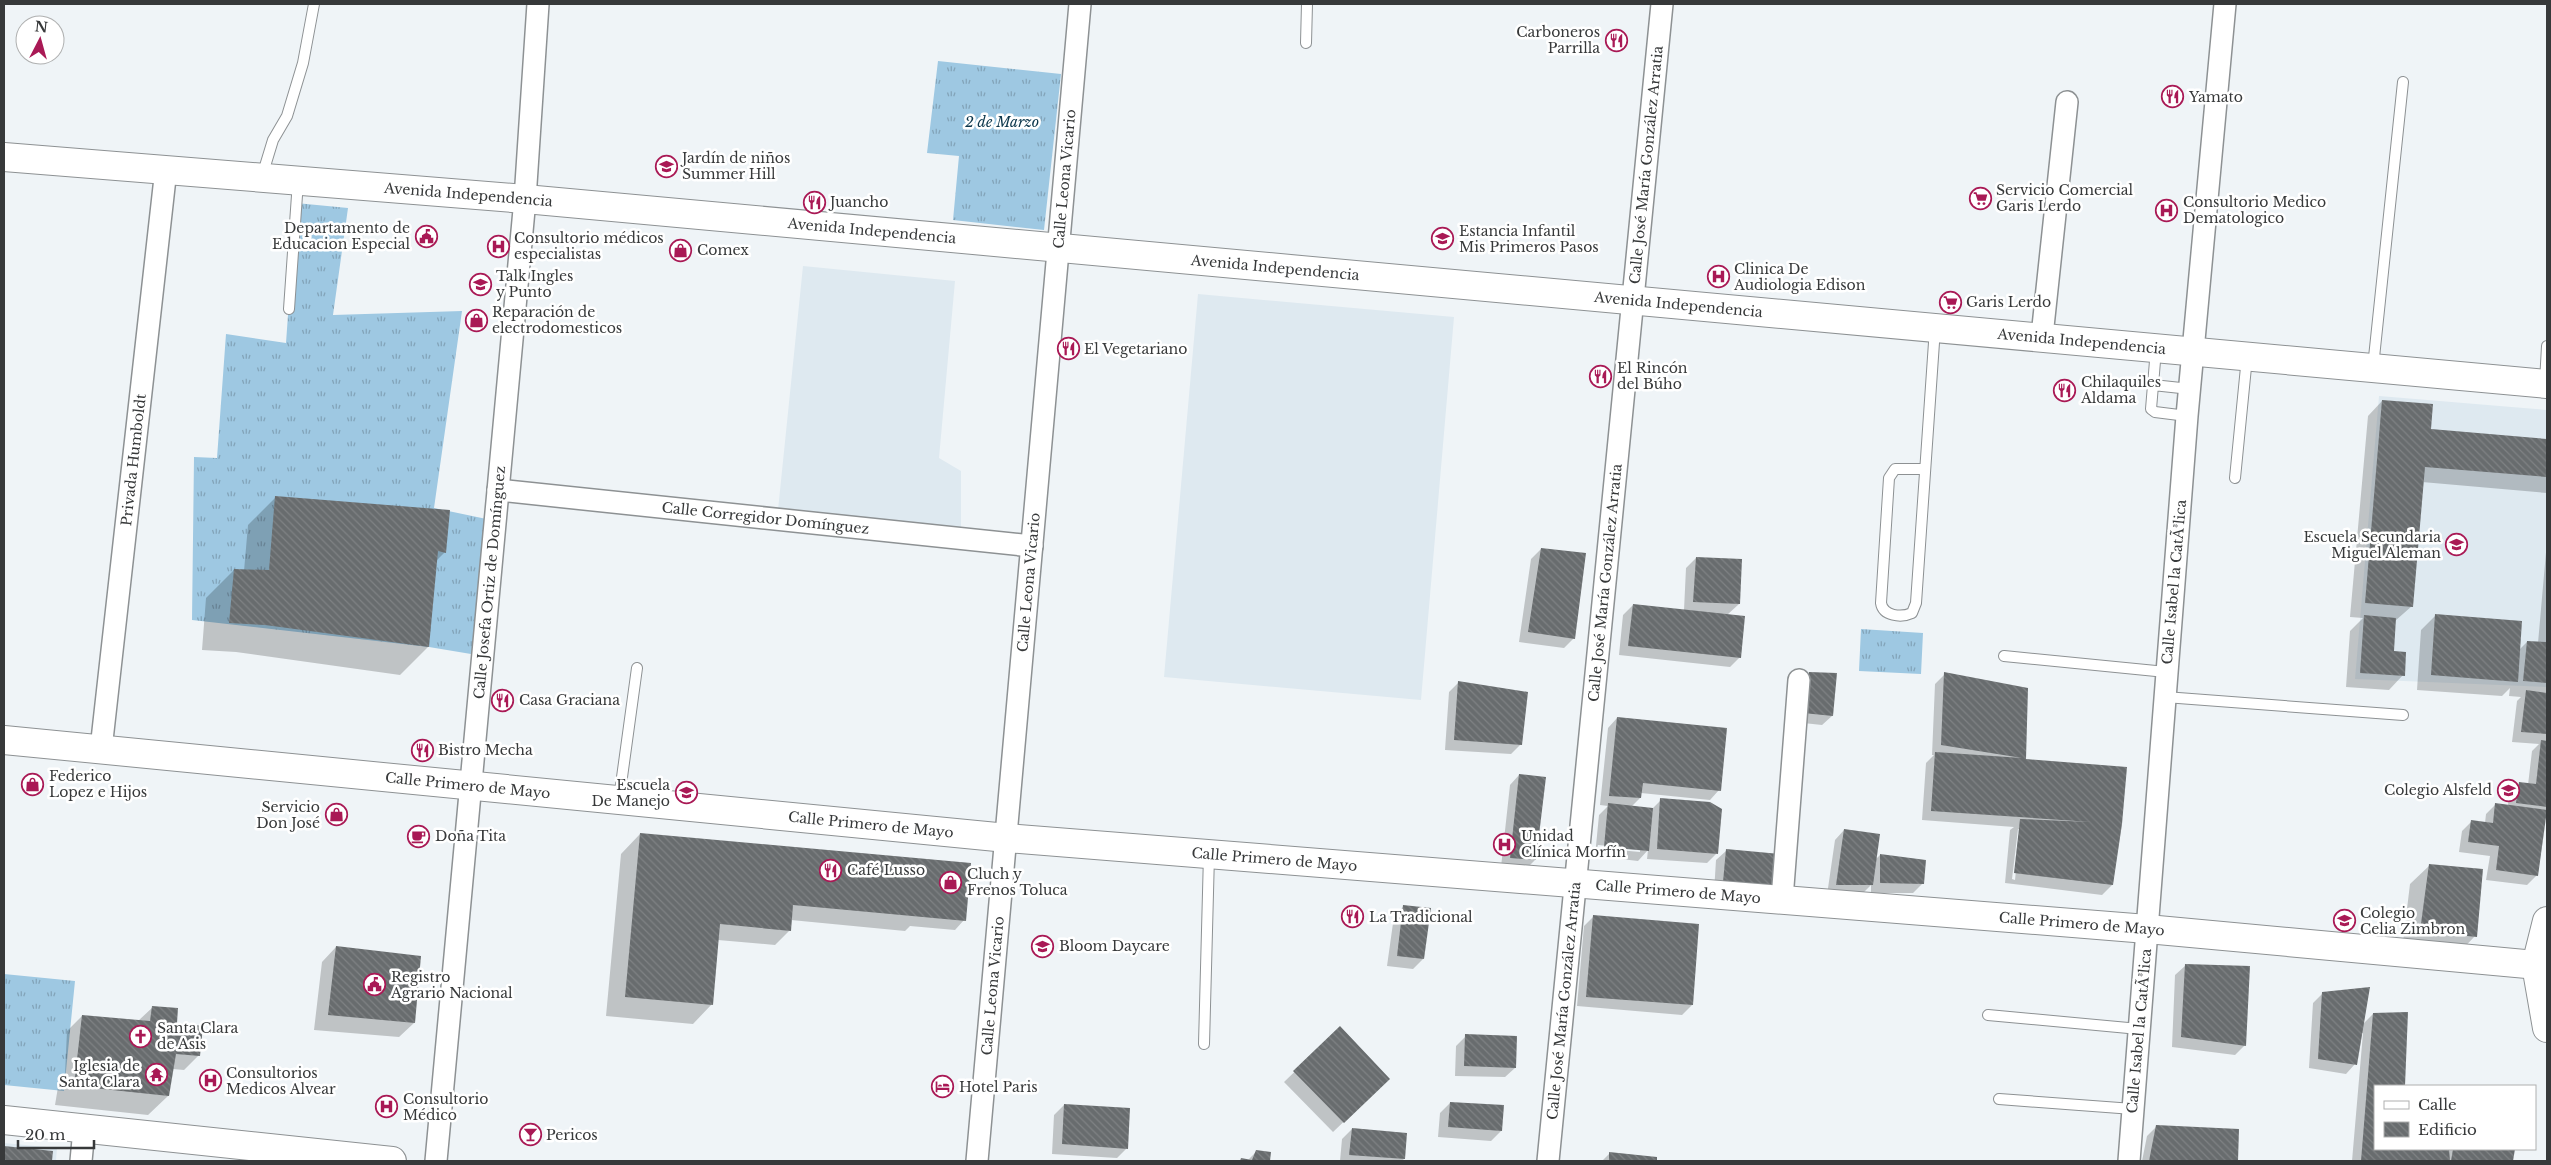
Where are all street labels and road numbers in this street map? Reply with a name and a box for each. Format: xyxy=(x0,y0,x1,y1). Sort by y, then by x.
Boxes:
street label: Calle José María González Arratia xyxy=(1625,45,1667,285)
street label: Calle Leona Vicario xyxy=(1049,108,1080,249)
street label: Avenida Independencia xyxy=(382,179,554,211)
street label: Avenida Independencia xyxy=(786,214,957,247)
street label: Avenida Independencia xyxy=(1189,251,1360,284)
street label: Avenida Independencia xyxy=(1592,288,1764,321)
street label: Avenida Independencia xyxy=(1996,325,2167,358)
street label: Privada Humboldt xyxy=(117,392,150,527)
street label: Calle José María González Arratia xyxy=(1584,463,1626,703)
street label: Calle Josefa Ortiz de Domínguez xyxy=(470,465,509,700)
street label: Calle Corregidor Domínguez xyxy=(661,498,870,538)
street label: Calle Isabel la CatÃ³lica xyxy=(2158,499,2190,665)
street label: Calle Leona Vicario xyxy=(1013,512,1044,653)
street label: Calle Primero de Mayo xyxy=(384,768,551,802)
street label: Calle Primero de Mayo xyxy=(787,808,954,842)
street label: Calle Primero de Mayo xyxy=(1191,844,1358,875)
street label: Calle Primero de Mayo xyxy=(1595,876,1762,907)
street label: Calle José María González Arratia xyxy=(1543,881,1584,1121)
street label: Calle Primero de Mayo xyxy=(1998,908,2165,940)
street label: Calle Leona Vicario xyxy=(977,915,1008,1056)
street label: Calle Isabel la CatÃ³lica xyxy=(2123,948,2155,1114)

